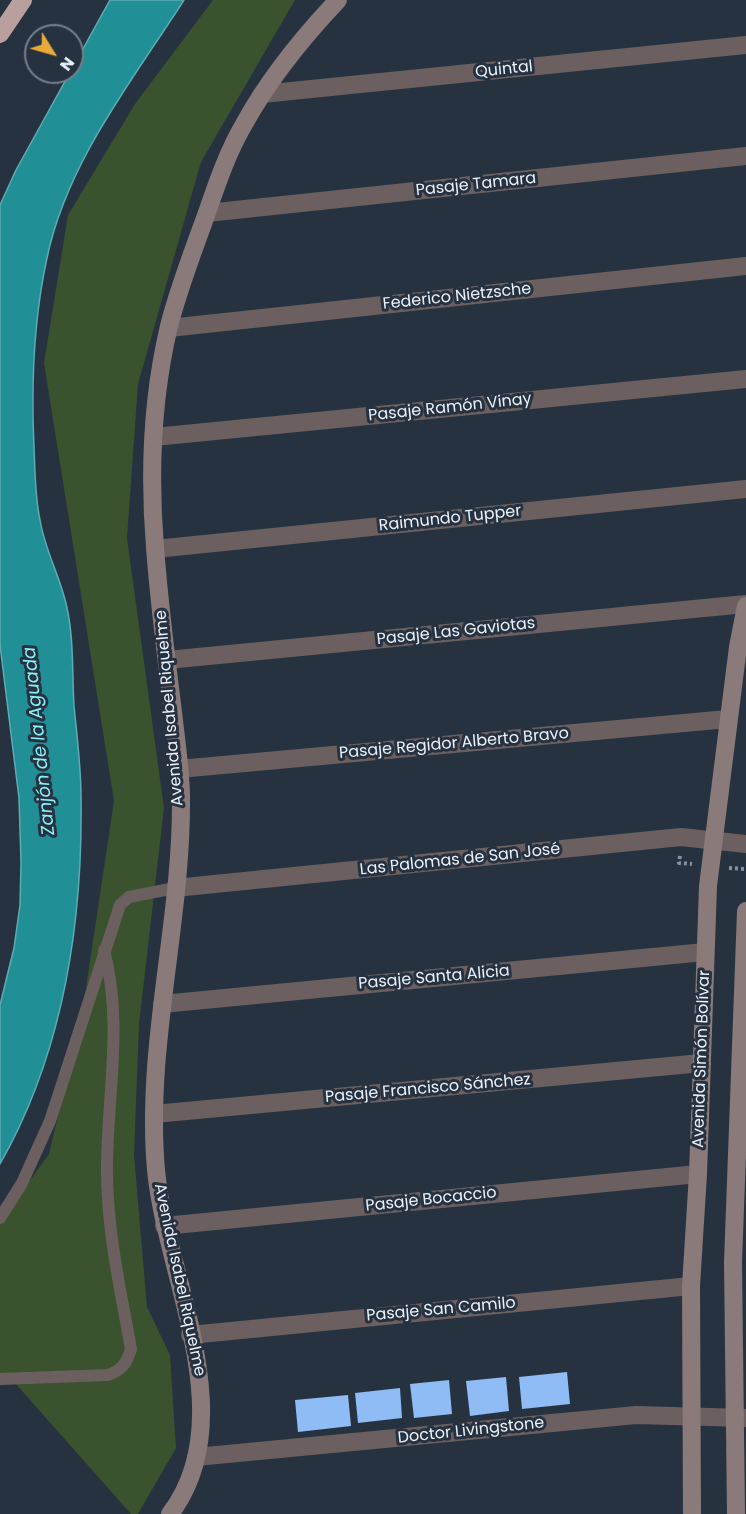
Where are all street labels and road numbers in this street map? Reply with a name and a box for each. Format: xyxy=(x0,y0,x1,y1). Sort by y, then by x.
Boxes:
street label: Quintal xyxy=(474,57,534,83)
street label: Pasaje Tamara xyxy=(415,169,537,201)
street label: Federico Nietzsche xyxy=(382,280,532,314)
street label: Pasaje Ramón Vinay xyxy=(367,390,533,426)
street label: Raimundo Tupper xyxy=(378,502,522,536)
street label: Avenida Isabel Riquelme xyxy=(152,609,188,807)
street label: Pasaje Las Gaviotas xyxy=(376,614,536,650)
street label: Pasaje Regidor Alberto Bravo xyxy=(338,724,570,764)
street label: Las Palomas de San José xyxy=(359,840,561,880)
street label: Pasaje Santa Alicia xyxy=(358,962,510,994)
street label: Avenida Simón Bolívar xyxy=(689,970,715,1148)
street label: Pasaje Francisco Sánchez xyxy=(324,1070,532,1108)
street label: Avenida Isabel Riquelme xyxy=(149,1182,209,1378)
street label: Pasaje Bocaccio xyxy=(365,1184,497,1216)
street label: Pasaje San Camilo xyxy=(366,1294,516,1326)
street label: Doctor Livingstone xyxy=(397,1414,545,1448)

